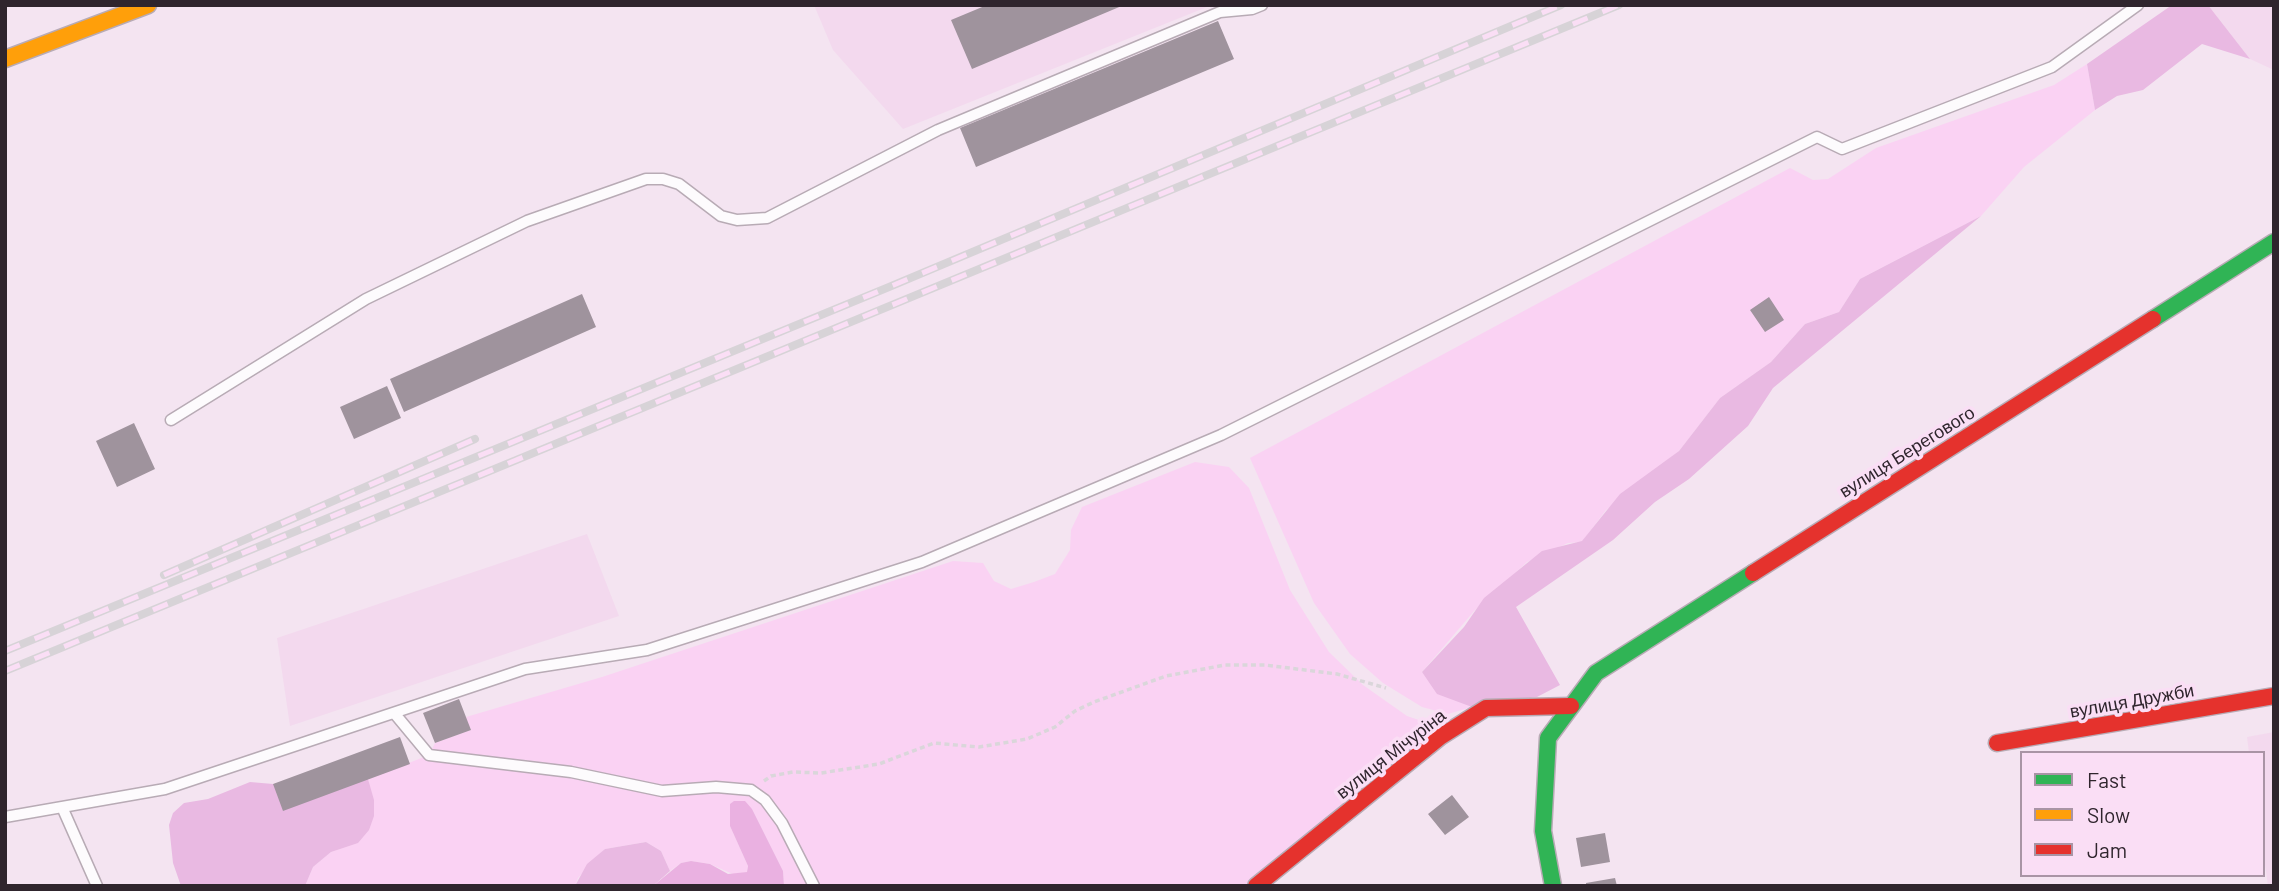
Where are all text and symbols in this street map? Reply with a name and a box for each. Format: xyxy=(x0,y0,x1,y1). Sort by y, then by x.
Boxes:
street label: вулиця Берегового xyxy=(1835,402,1979,502)
street label: вулиця Дружби xyxy=(2068,679,2196,723)
street label: вулиця Мічуріна xyxy=(1332,705,1450,803)
legend xyxy=(2020,751,2265,877)
text: Fast xyxy=(2087,767,2127,792)
text: Slow xyxy=(2087,802,2130,827)
text: Jam xyxy=(2087,837,2127,862)

